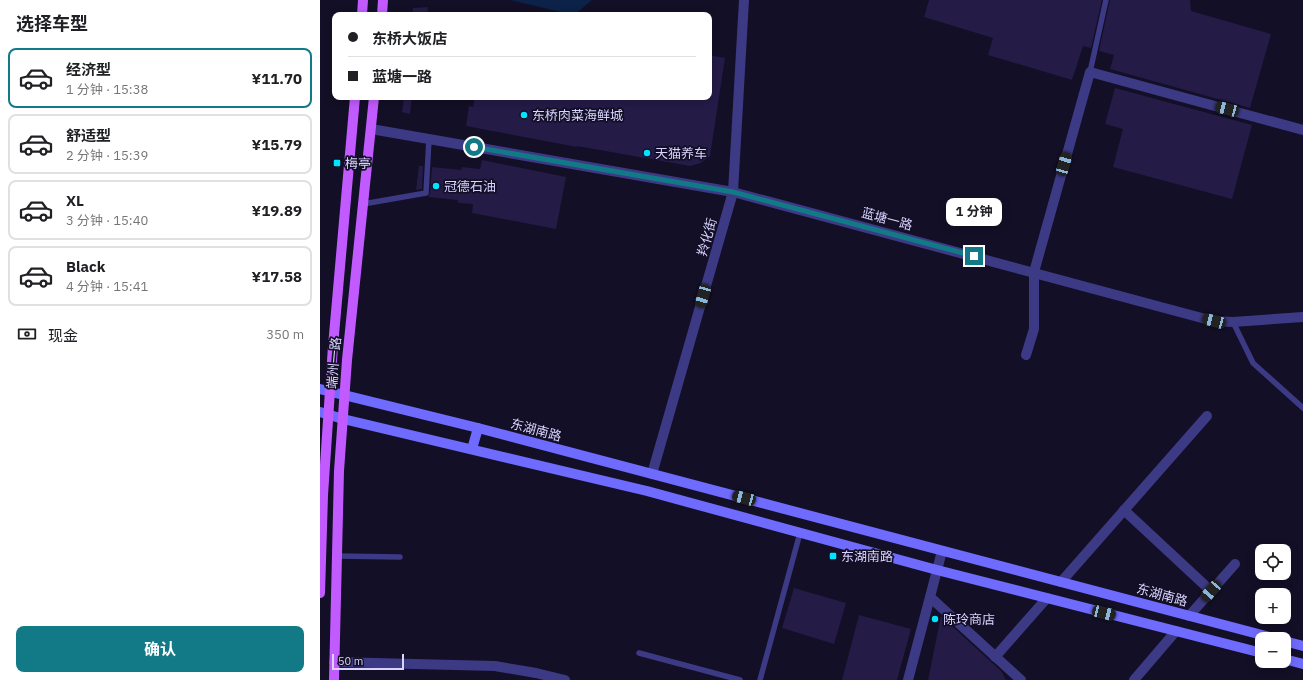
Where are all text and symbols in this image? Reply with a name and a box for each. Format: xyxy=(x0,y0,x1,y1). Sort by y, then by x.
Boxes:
text: 选择车型 xyxy=(16,12,88,35)
text: 东桥大饭店 xyxy=(372,29,447,48)
icon: car xyxy=(18,60,54,96)
text: 经济型 xyxy=(66,60,111,79)
text: 蓝塘一路 xyxy=(372,67,432,86)
text: ¥11.70 xyxy=(252,69,302,88)
text: 1 分钟 · 15:38 xyxy=(66,81,148,98)
car xyxy=(1214,100,1240,118)
place label: 东桥肉菜海鲜城 xyxy=(532,107,623,124)
marker: 东桥肉菜海鲜城 xyxy=(519,110,529,120)
icon: car xyxy=(18,126,54,162)
text: 舒适型 xyxy=(66,126,111,145)
text: ¥15.79 xyxy=(252,135,302,154)
route start xyxy=(465,138,483,156)
place label: 天猫养车 xyxy=(655,145,707,162)
text: 2 分钟 · 15:39 xyxy=(66,147,148,164)
marker: 天猫养车 xyxy=(642,148,652,158)
car xyxy=(1055,151,1073,177)
place label: 梅亭 xyxy=(345,155,371,172)
marker: 梅亭 xyxy=(332,158,342,168)
place label: 冠德石油 xyxy=(444,178,496,195)
marker: 冠德石油 xyxy=(431,181,441,191)
text: XL xyxy=(66,191,84,210)
icon: car xyxy=(18,192,54,228)
callout: 1 分钟 xyxy=(946,198,1002,226)
text: ¥19.89 xyxy=(252,201,302,220)
text: 1 分钟 xyxy=(956,203,992,220)
street label: 蓝塘一路 xyxy=(860,204,914,234)
text: 3 分钟 · 15:40 xyxy=(66,212,148,229)
street label: 羚化街 xyxy=(693,216,721,258)
route end xyxy=(965,247,983,265)
text: Black xyxy=(66,257,106,276)
icon: car xyxy=(18,258,54,294)
text: ¥17.58 xyxy=(252,267,302,286)
text: 4 分钟 · 15:41 xyxy=(66,278,148,295)
car xyxy=(694,283,712,309)
car xyxy=(1201,312,1227,330)
icon: cash xyxy=(16,323,38,345)
text: 现金 xyxy=(48,326,78,345)
text: 350 m xyxy=(266,326,304,343)
street label: 端州一路 xyxy=(323,336,345,390)
street label: 东湖南路 xyxy=(509,415,563,445)
car xyxy=(731,489,757,507)
map controls xyxy=(1255,544,1291,668)
button: locate xyxy=(1255,544,1291,580)
place label: 东湖南路 xyxy=(841,548,893,565)
marker: 东湖南路 xyxy=(828,551,838,561)
car xyxy=(1199,578,1223,604)
street label: 东湖南路 xyxy=(1135,580,1189,610)
button: + xyxy=(1255,588,1291,624)
car xyxy=(1091,604,1117,622)
place label: 陈玲商店 xyxy=(943,611,995,628)
marker: 陈玲商店 xyxy=(930,614,940,624)
button: 确认 xyxy=(16,626,304,672)
button: − xyxy=(1255,632,1291,668)
scale bar xyxy=(332,652,404,671)
text: 50 m xyxy=(338,654,363,668)

